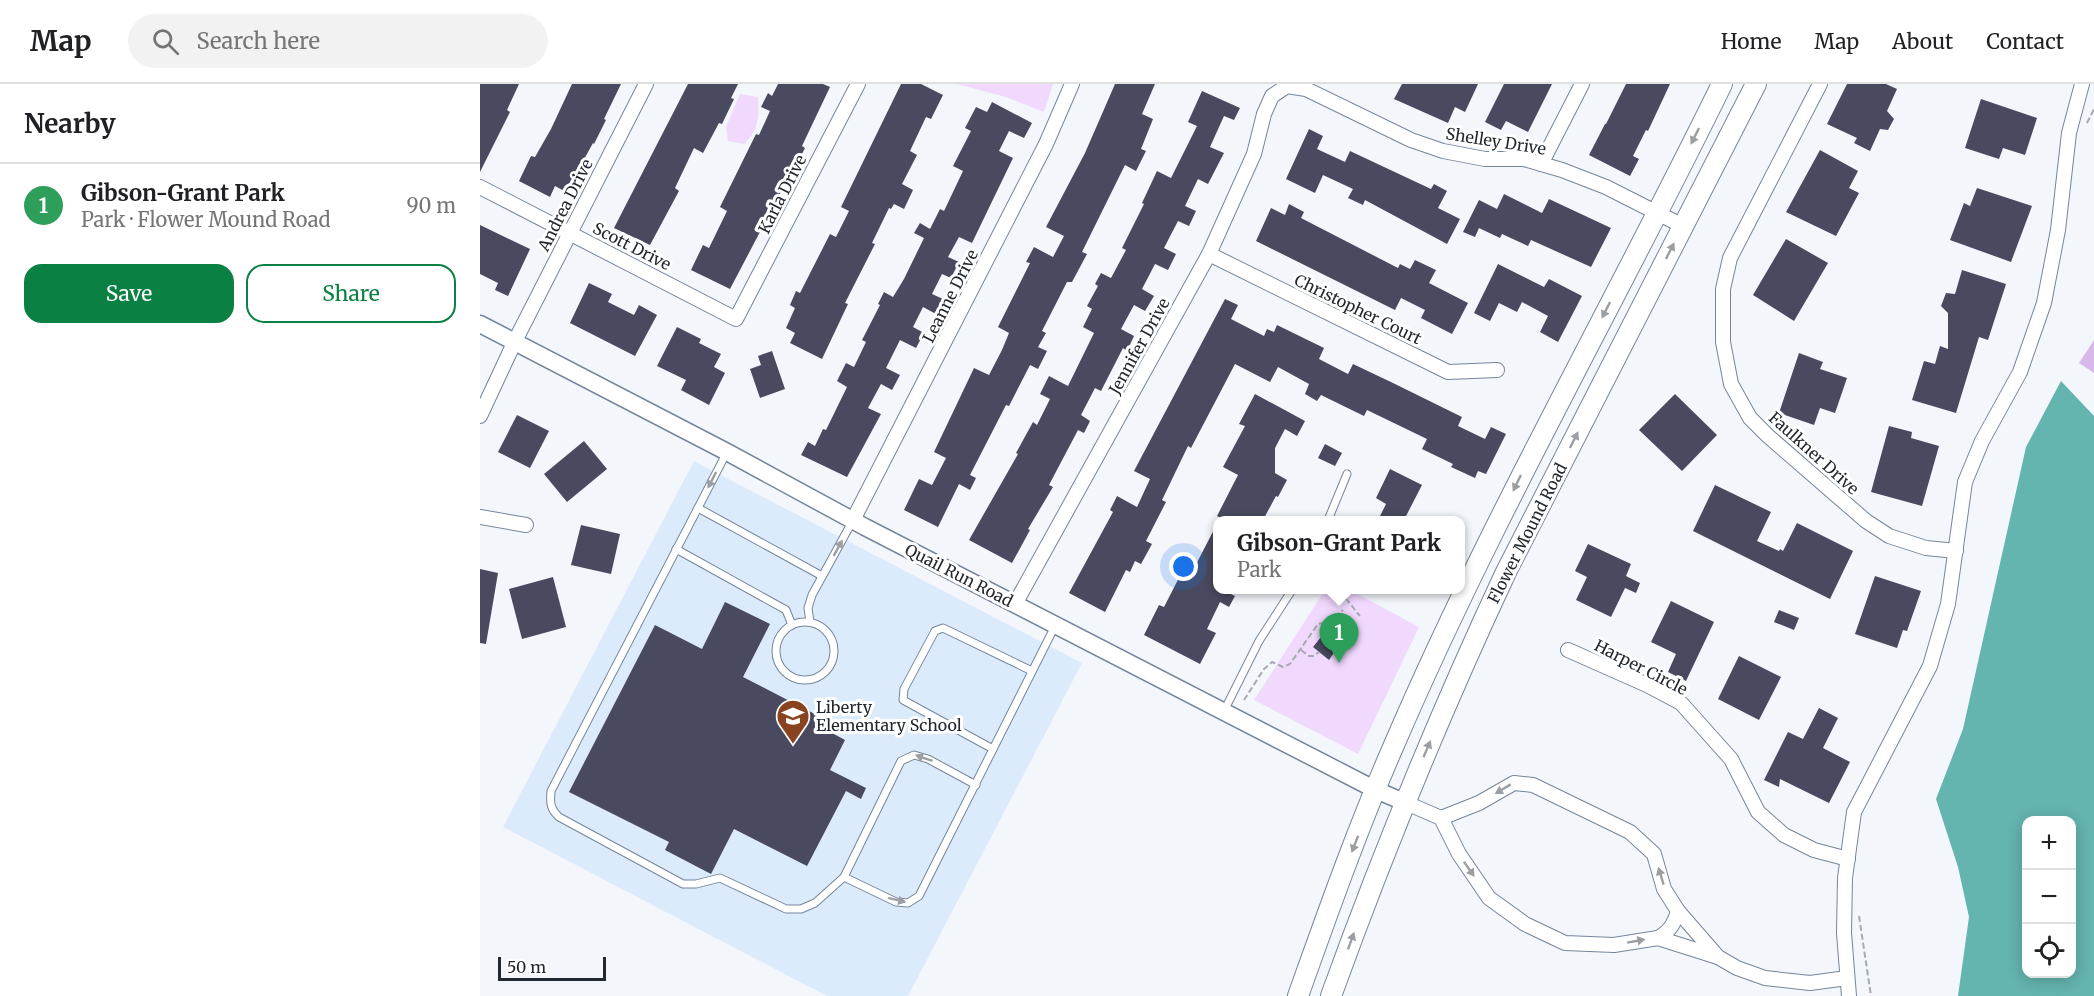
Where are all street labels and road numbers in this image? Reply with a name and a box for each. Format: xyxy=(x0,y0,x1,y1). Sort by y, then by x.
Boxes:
street label: Shelley Drive xyxy=(1444,123,1548,159)
street label: Karla Drive xyxy=(754,151,810,237)
street label: Andrea Drive xyxy=(533,156,597,255)
street label: Scott Drive xyxy=(590,218,674,274)
street label: Leanne Drive xyxy=(918,246,982,346)
street label: Christopher Court xyxy=(1291,270,1426,349)
street label: Jennifer Drive xyxy=(1104,294,1174,398)
street label: Faulkner Drive xyxy=(1765,407,1863,499)
street label: Flower Mound Road xyxy=(1483,459,1571,606)
street label: Quail Run Road xyxy=(902,539,1017,611)
street label: Harper Circle xyxy=(1591,635,1691,699)

